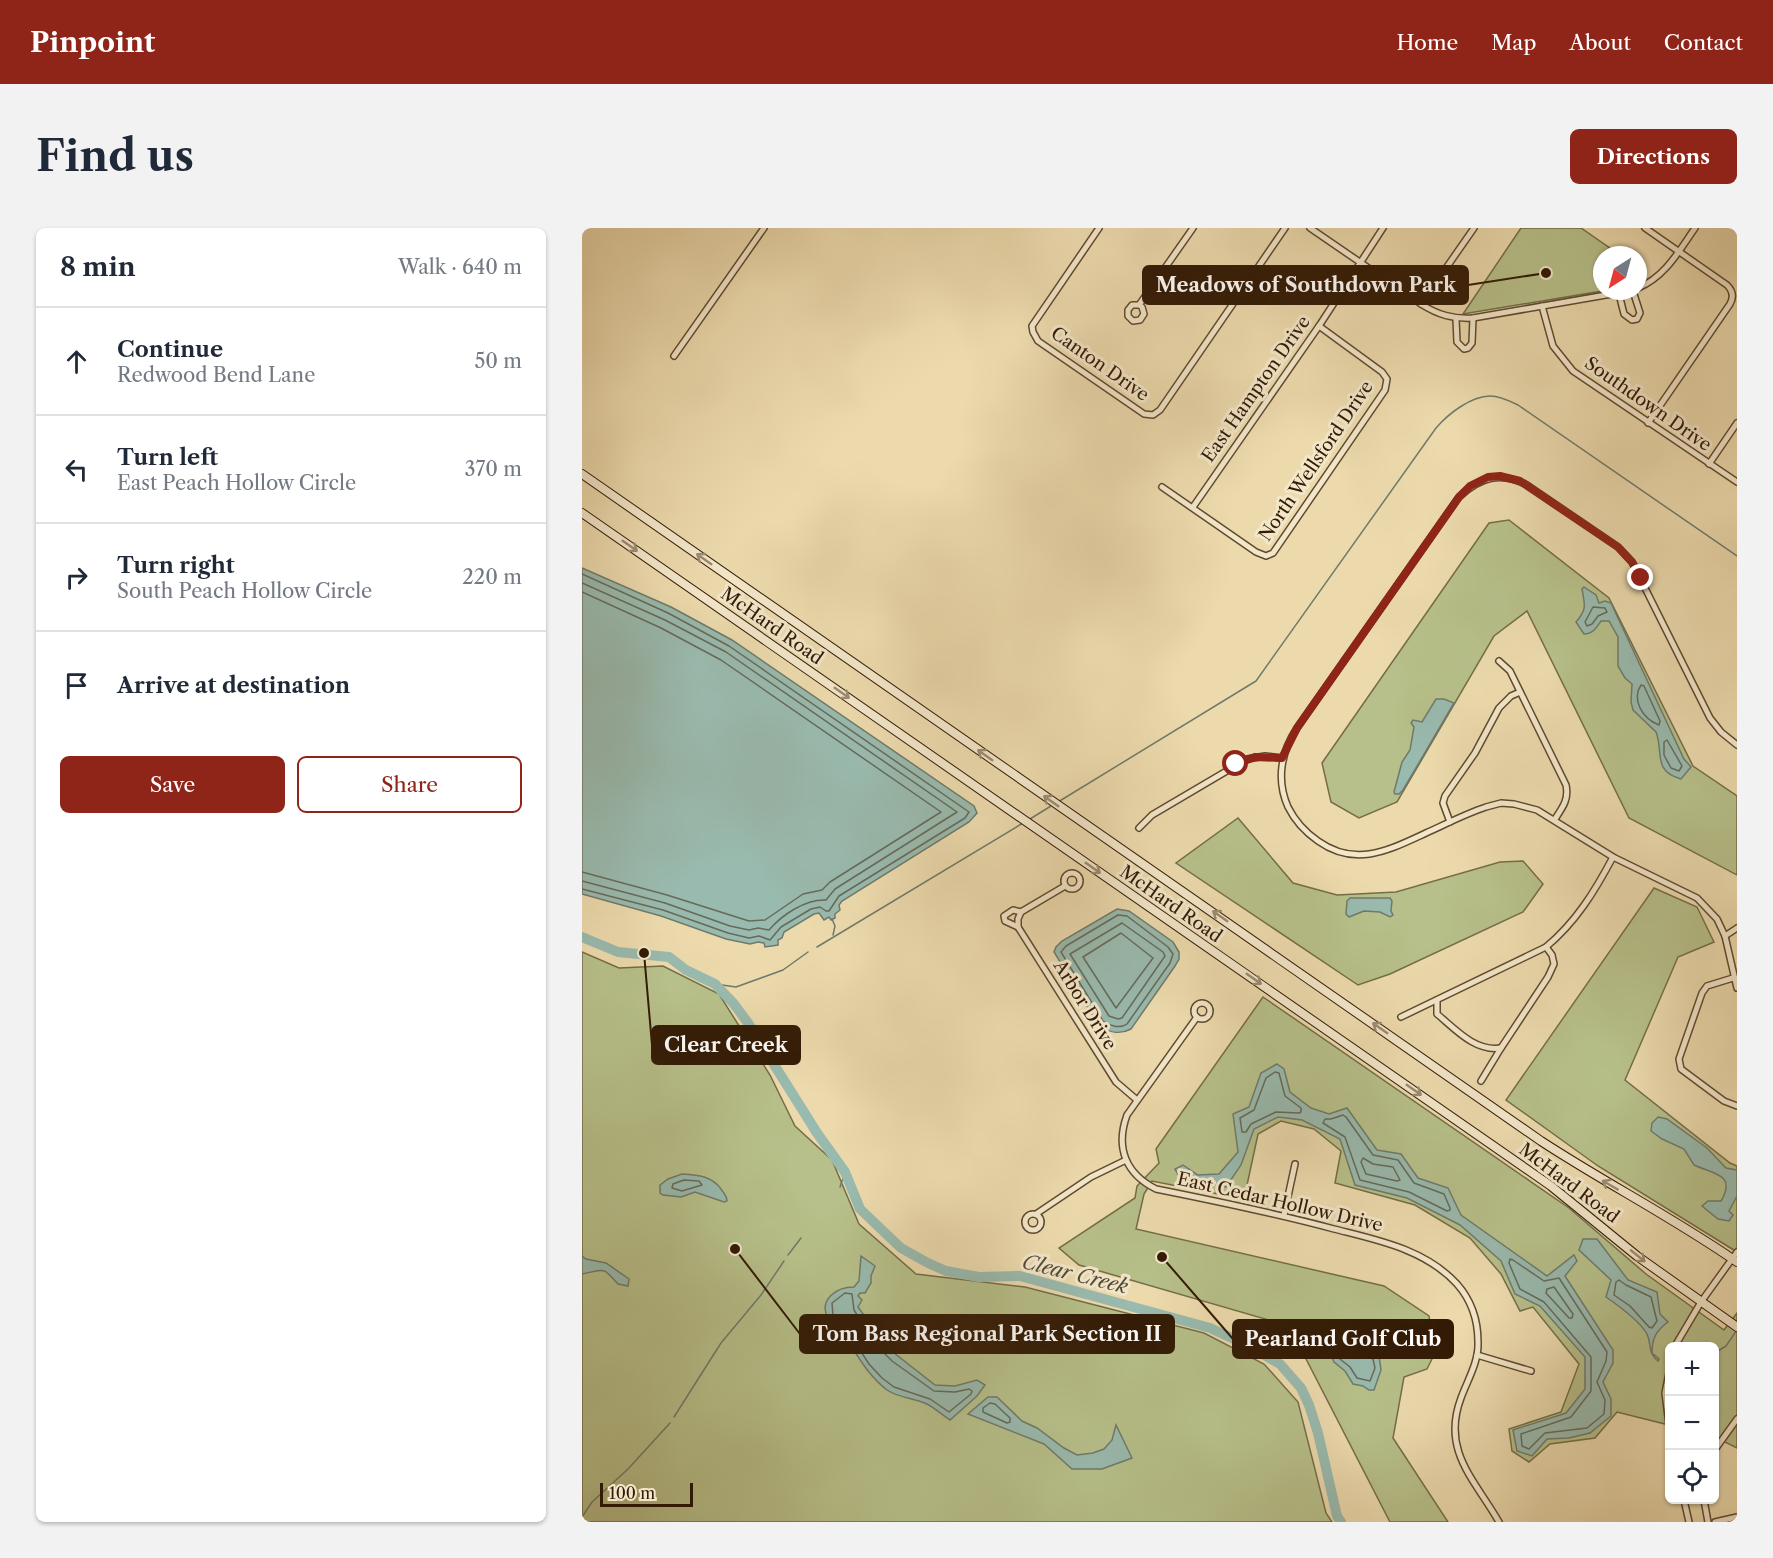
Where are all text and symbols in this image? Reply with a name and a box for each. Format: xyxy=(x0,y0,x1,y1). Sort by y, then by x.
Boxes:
text: Pinpoint xyxy=(30,25,155,59)
text: Home xyxy=(1397,30,1458,55)
text: Map xyxy=(1491,30,1536,55)
text: About xyxy=(1569,30,1631,55)
text: Contact xyxy=(1664,30,1743,55)
button: Directions xyxy=(1570,129,1737,184)
text: Find us xyxy=(36,130,194,182)
north arrow xyxy=(1593,246,1647,300)
text: 8 min xyxy=(60,251,136,283)
text: Walk · 640 m xyxy=(398,255,522,279)
callout: Meadows of Southdown Park xyxy=(1143,266,1468,304)
text: Meadows of Southdown Park xyxy=(1156,273,1457,297)
street label: East Hampton Drive xyxy=(1197,312,1315,466)
street label: Canton Drive xyxy=(1047,322,1153,406)
text: Continue xyxy=(117,336,223,363)
icon: ahead xyxy=(60,345,93,378)
text: 50 m xyxy=(475,349,522,373)
street label: Southdown Drive xyxy=(1580,352,1716,456)
text: Redwood Bend Lane xyxy=(117,363,315,387)
street label: North Wellsford Drive xyxy=(1254,377,1378,545)
text: Turn left xyxy=(117,444,218,471)
icon: left xyxy=(60,453,93,486)
text: 370 m xyxy=(465,457,522,481)
text: East Peach Hollow Circle xyxy=(117,471,356,495)
one-way arrow xyxy=(621,540,638,552)
text: Turn right xyxy=(117,552,235,579)
one-way arrow xyxy=(697,553,713,565)
icon: right xyxy=(60,561,93,594)
route end xyxy=(1627,564,1653,590)
text: 220 m xyxy=(462,565,522,589)
text: South Peach Hollow Circle xyxy=(117,579,372,603)
street label: McHard Road xyxy=(717,583,827,669)
icon: arrive xyxy=(60,669,93,702)
text: Arrive at destination xyxy=(117,672,350,699)
one-way arrow xyxy=(833,687,850,699)
one-way arrow xyxy=(977,749,993,761)
route start xyxy=(1222,750,1248,776)
button: Save xyxy=(60,756,285,813)
button: Share xyxy=(297,756,522,813)
one-way arrow xyxy=(1043,795,1059,807)
street label: McHard Road xyxy=(1116,861,1226,947)
one-way arrow xyxy=(1085,862,1101,874)
one-way arrow xyxy=(1212,910,1229,922)
street label: Arbor Drive xyxy=(1048,955,1121,1054)
one-way arrow xyxy=(1245,973,1261,985)
one-way arrow xyxy=(1372,1022,1388,1034)
callout: Clear Creek xyxy=(652,1026,800,1064)
text: Clear Creek xyxy=(664,1033,789,1057)
one-way arrow xyxy=(1405,1084,1421,1096)
street label: McHard Road xyxy=(1515,1138,1623,1228)
street label: East Cedar Hollow Drive xyxy=(1175,1168,1385,1236)
one-way arrow xyxy=(1602,1178,1619,1190)
water label: Clear Creek xyxy=(1020,1249,1131,1299)
one-way arrow xyxy=(1630,1250,1646,1263)
callout: Tom Bass Regional Park Section II xyxy=(800,1315,1174,1353)
callout: Pearland Golf Club xyxy=(1233,1320,1453,1358)
text: Tom Bass Regional Park Section II xyxy=(813,1322,1161,1346)
text: Pearland Golf Club xyxy=(1245,1327,1441,1351)
map controls xyxy=(1665,1342,1719,1504)
button: + xyxy=(1665,1342,1719,1396)
button: − xyxy=(1665,1396,1719,1450)
button: locate xyxy=(1665,1450,1719,1504)
scale bar xyxy=(600,1480,693,1508)
text: 100 m xyxy=(609,1483,655,1503)

